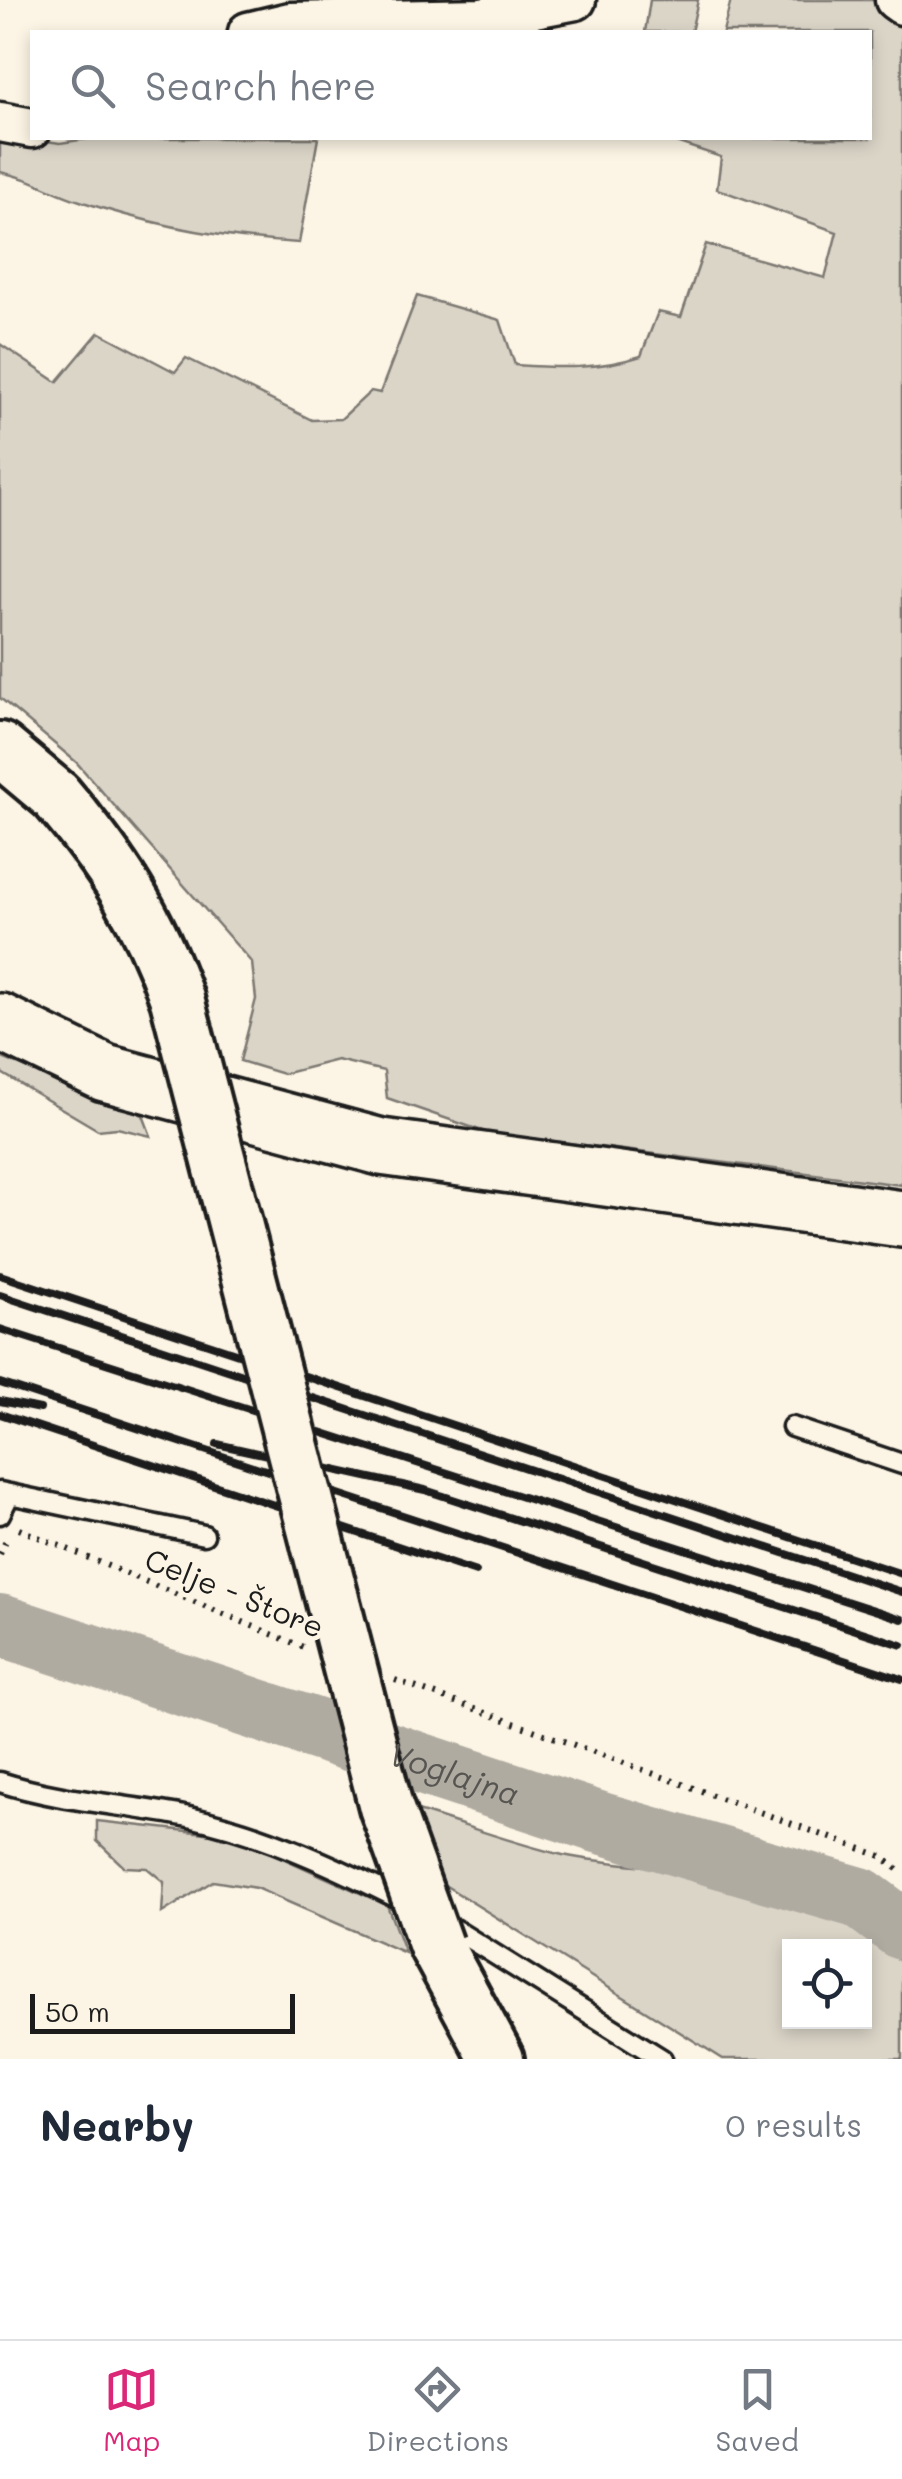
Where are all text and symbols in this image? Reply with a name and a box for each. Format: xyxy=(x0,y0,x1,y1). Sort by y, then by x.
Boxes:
search box xyxy=(30,30,872,140)
icon: search xyxy=(65,58,120,113)
text: Search here xyxy=(145,60,376,110)
street label: Celje - Štore xyxy=(139,1538,330,1646)
water label: Voglajna xyxy=(384,1732,525,1814)
map controls xyxy=(782,1939,872,2029)
button: locate xyxy=(782,1939,872,2029)
scale bar xyxy=(30,1989,295,2034)
text: 50 m xyxy=(45,1993,110,2029)
text: Nearby xyxy=(40,2097,194,2152)
text: 0 results xyxy=(725,2103,862,2145)
tab: Map xyxy=(103,2362,160,2458)
tab: Directions xyxy=(367,2362,509,2458)
tab: Saved xyxy=(716,2362,799,2458)

